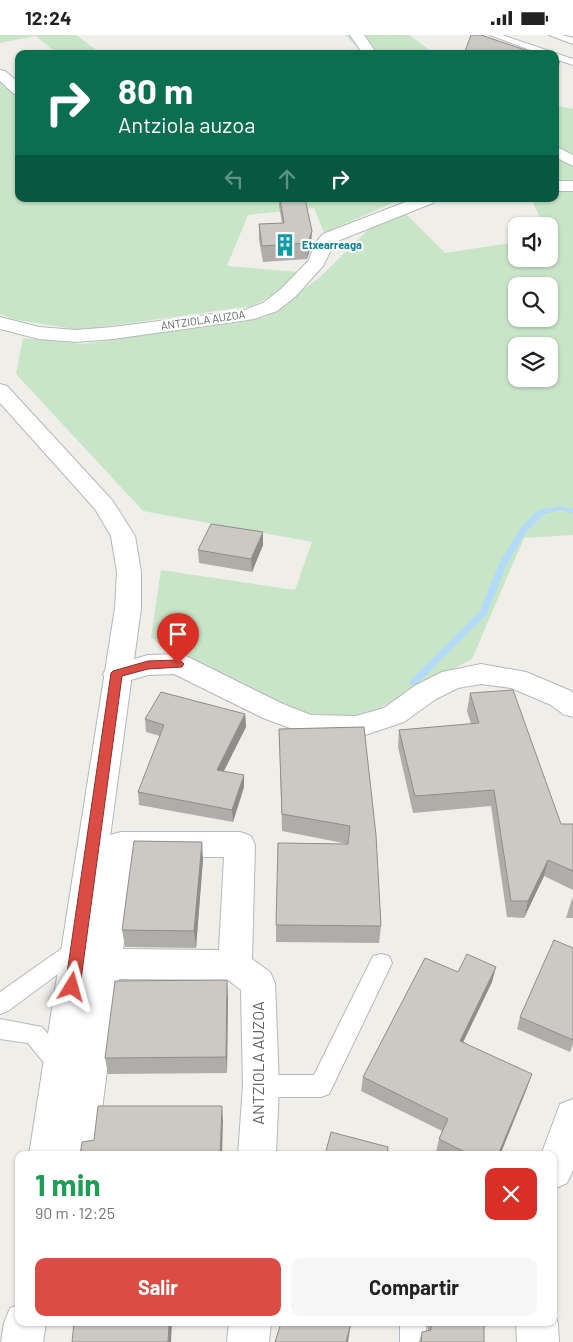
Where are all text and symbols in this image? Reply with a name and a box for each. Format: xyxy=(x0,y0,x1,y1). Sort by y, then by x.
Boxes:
text: 12:24 xyxy=(25,6,71,29)
text: 80 m xyxy=(118,69,193,111)
icon: right xyxy=(35,70,100,135)
text: Antziola auzoa xyxy=(118,111,255,137)
icon: left xyxy=(220,165,248,193)
icon: ahead xyxy=(273,165,301,193)
icon: right xyxy=(326,165,354,193)
map controls xyxy=(508,217,558,387)
button: sound xyxy=(508,217,558,267)
building icon: Etxearreaga xyxy=(272,232,298,258)
place label: Etxearreaga xyxy=(302,238,362,251)
button: search xyxy=(508,277,558,327)
street label: ANTZIOLA AUZOA xyxy=(160,307,246,332)
button: layers xyxy=(508,337,558,387)
pin xyxy=(157,613,199,664)
icon: arrive xyxy=(164,620,192,648)
position arrow xyxy=(45,960,97,1012)
street label: ANTZIOLA AUZOA xyxy=(248,1001,267,1125)
text: 1 min xyxy=(35,1166,101,1202)
button: close xyxy=(485,1168,537,1220)
text: 90 m · 12:25 xyxy=(35,1203,115,1222)
button: Salir xyxy=(35,1258,281,1316)
button: Compartir xyxy=(291,1258,537,1316)

